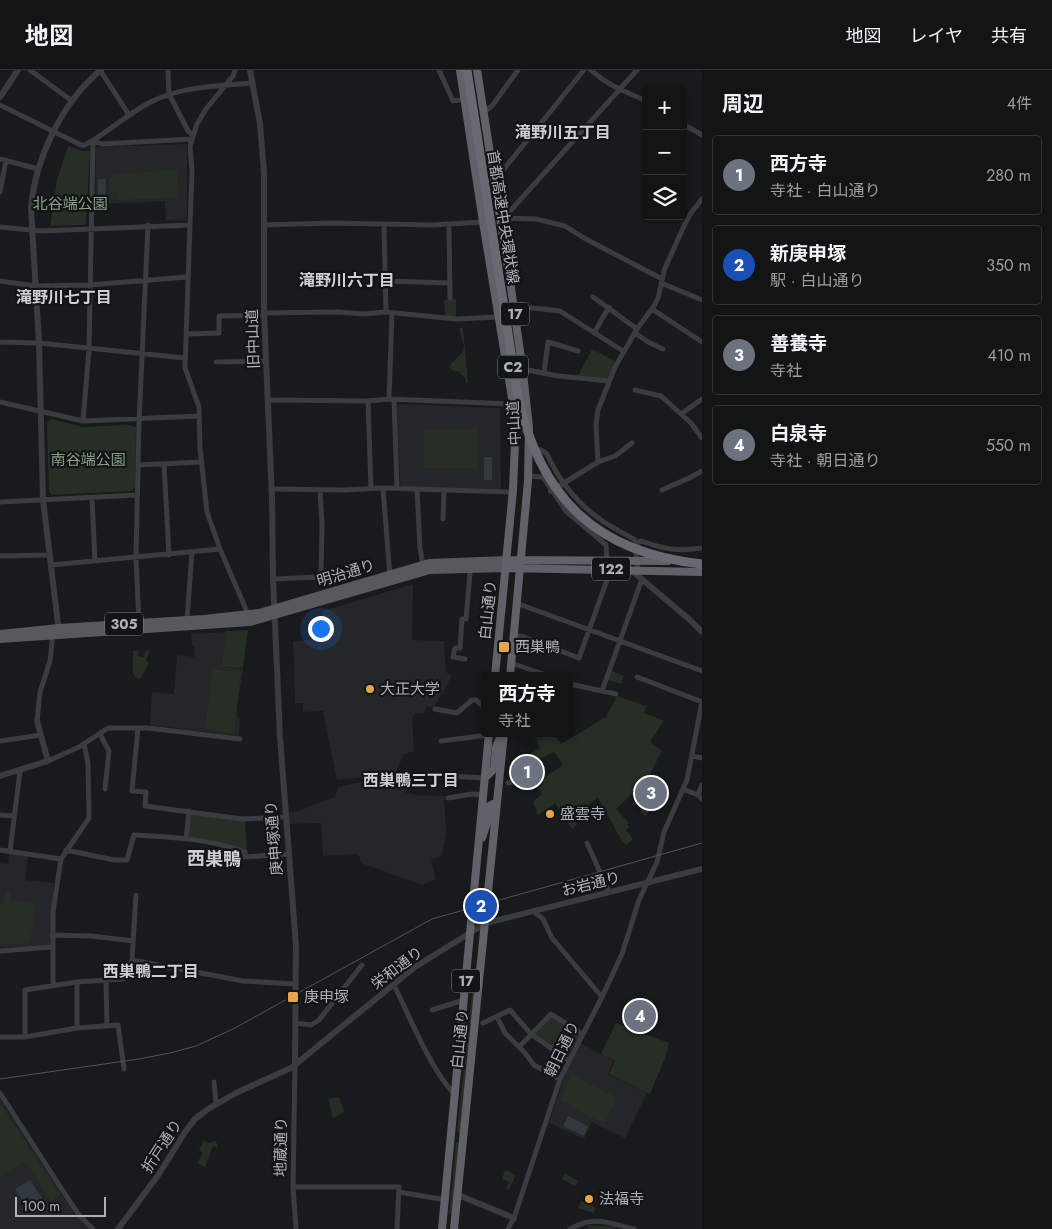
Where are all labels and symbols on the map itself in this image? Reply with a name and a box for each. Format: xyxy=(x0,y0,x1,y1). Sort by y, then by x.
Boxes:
district label: 滝野川五丁目 xyxy=(515,121,611,144)
street label: 首都高速中央環状線 xyxy=(482,149,524,285)
park label: 北谷端公園 xyxy=(32,193,108,215)
district label: 滝野川六丁目 xyxy=(299,269,395,292)
district label: 滝野川七丁目 xyxy=(16,286,112,309)
road number: 17 xyxy=(501,302,529,325)
street label: 旧中山道 xyxy=(241,309,265,369)
road number: C2 xyxy=(498,356,528,378)
street label: 中山道 xyxy=(502,400,526,446)
park label: 南谷端公園 xyxy=(50,449,126,471)
street label: 明治通り xyxy=(314,554,378,592)
road number: 122 xyxy=(592,558,630,580)
street label: 白山通り xyxy=(474,579,502,641)
road number: 305 xyxy=(105,612,143,636)
your location xyxy=(308,616,334,642)
place label: 西巣鴨 xyxy=(515,636,560,658)
marker: 西巣鴨 xyxy=(497,640,511,654)
place label: 大正大学 xyxy=(380,678,440,700)
marker: 大正大学 xyxy=(364,683,376,695)
pin: 1 xyxy=(511,753,543,791)
district label: 西巣鴨三丁目 xyxy=(363,769,459,792)
pin: 3 xyxy=(635,774,667,812)
street label: 庚申塚通り xyxy=(260,800,288,876)
place label: 盛雲寺 xyxy=(560,803,605,825)
marker: 盛雲寺 xyxy=(544,808,556,820)
district label: 西巣鴨 xyxy=(187,846,241,872)
street label: お岩通り xyxy=(559,866,623,902)
pin: 2 xyxy=(465,887,497,925)
street label: 栄和通り xyxy=(366,941,428,995)
district label: 西巣鴨二丁目 xyxy=(103,960,199,983)
road number: 17 xyxy=(452,969,480,992)
place label: 庚申塚 xyxy=(304,986,349,1008)
marker: 庚申塚 xyxy=(286,990,300,1004)
pin: 4 xyxy=(624,997,656,1035)
street label: 白山通り xyxy=(446,1008,474,1070)
street label: 朝日通り xyxy=(539,1017,585,1081)
street label: 折戸通り xyxy=(136,1115,188,1177)
street label: 地蔵通り xyxy=(269,1117,293,1177)
place label: 法福寺 xyxy=(599,1188,644,1210)
marker: 法福寺 xyxy=(583,1193,595,1205)
scale bar xyxy=(15,1194,106,1217)

